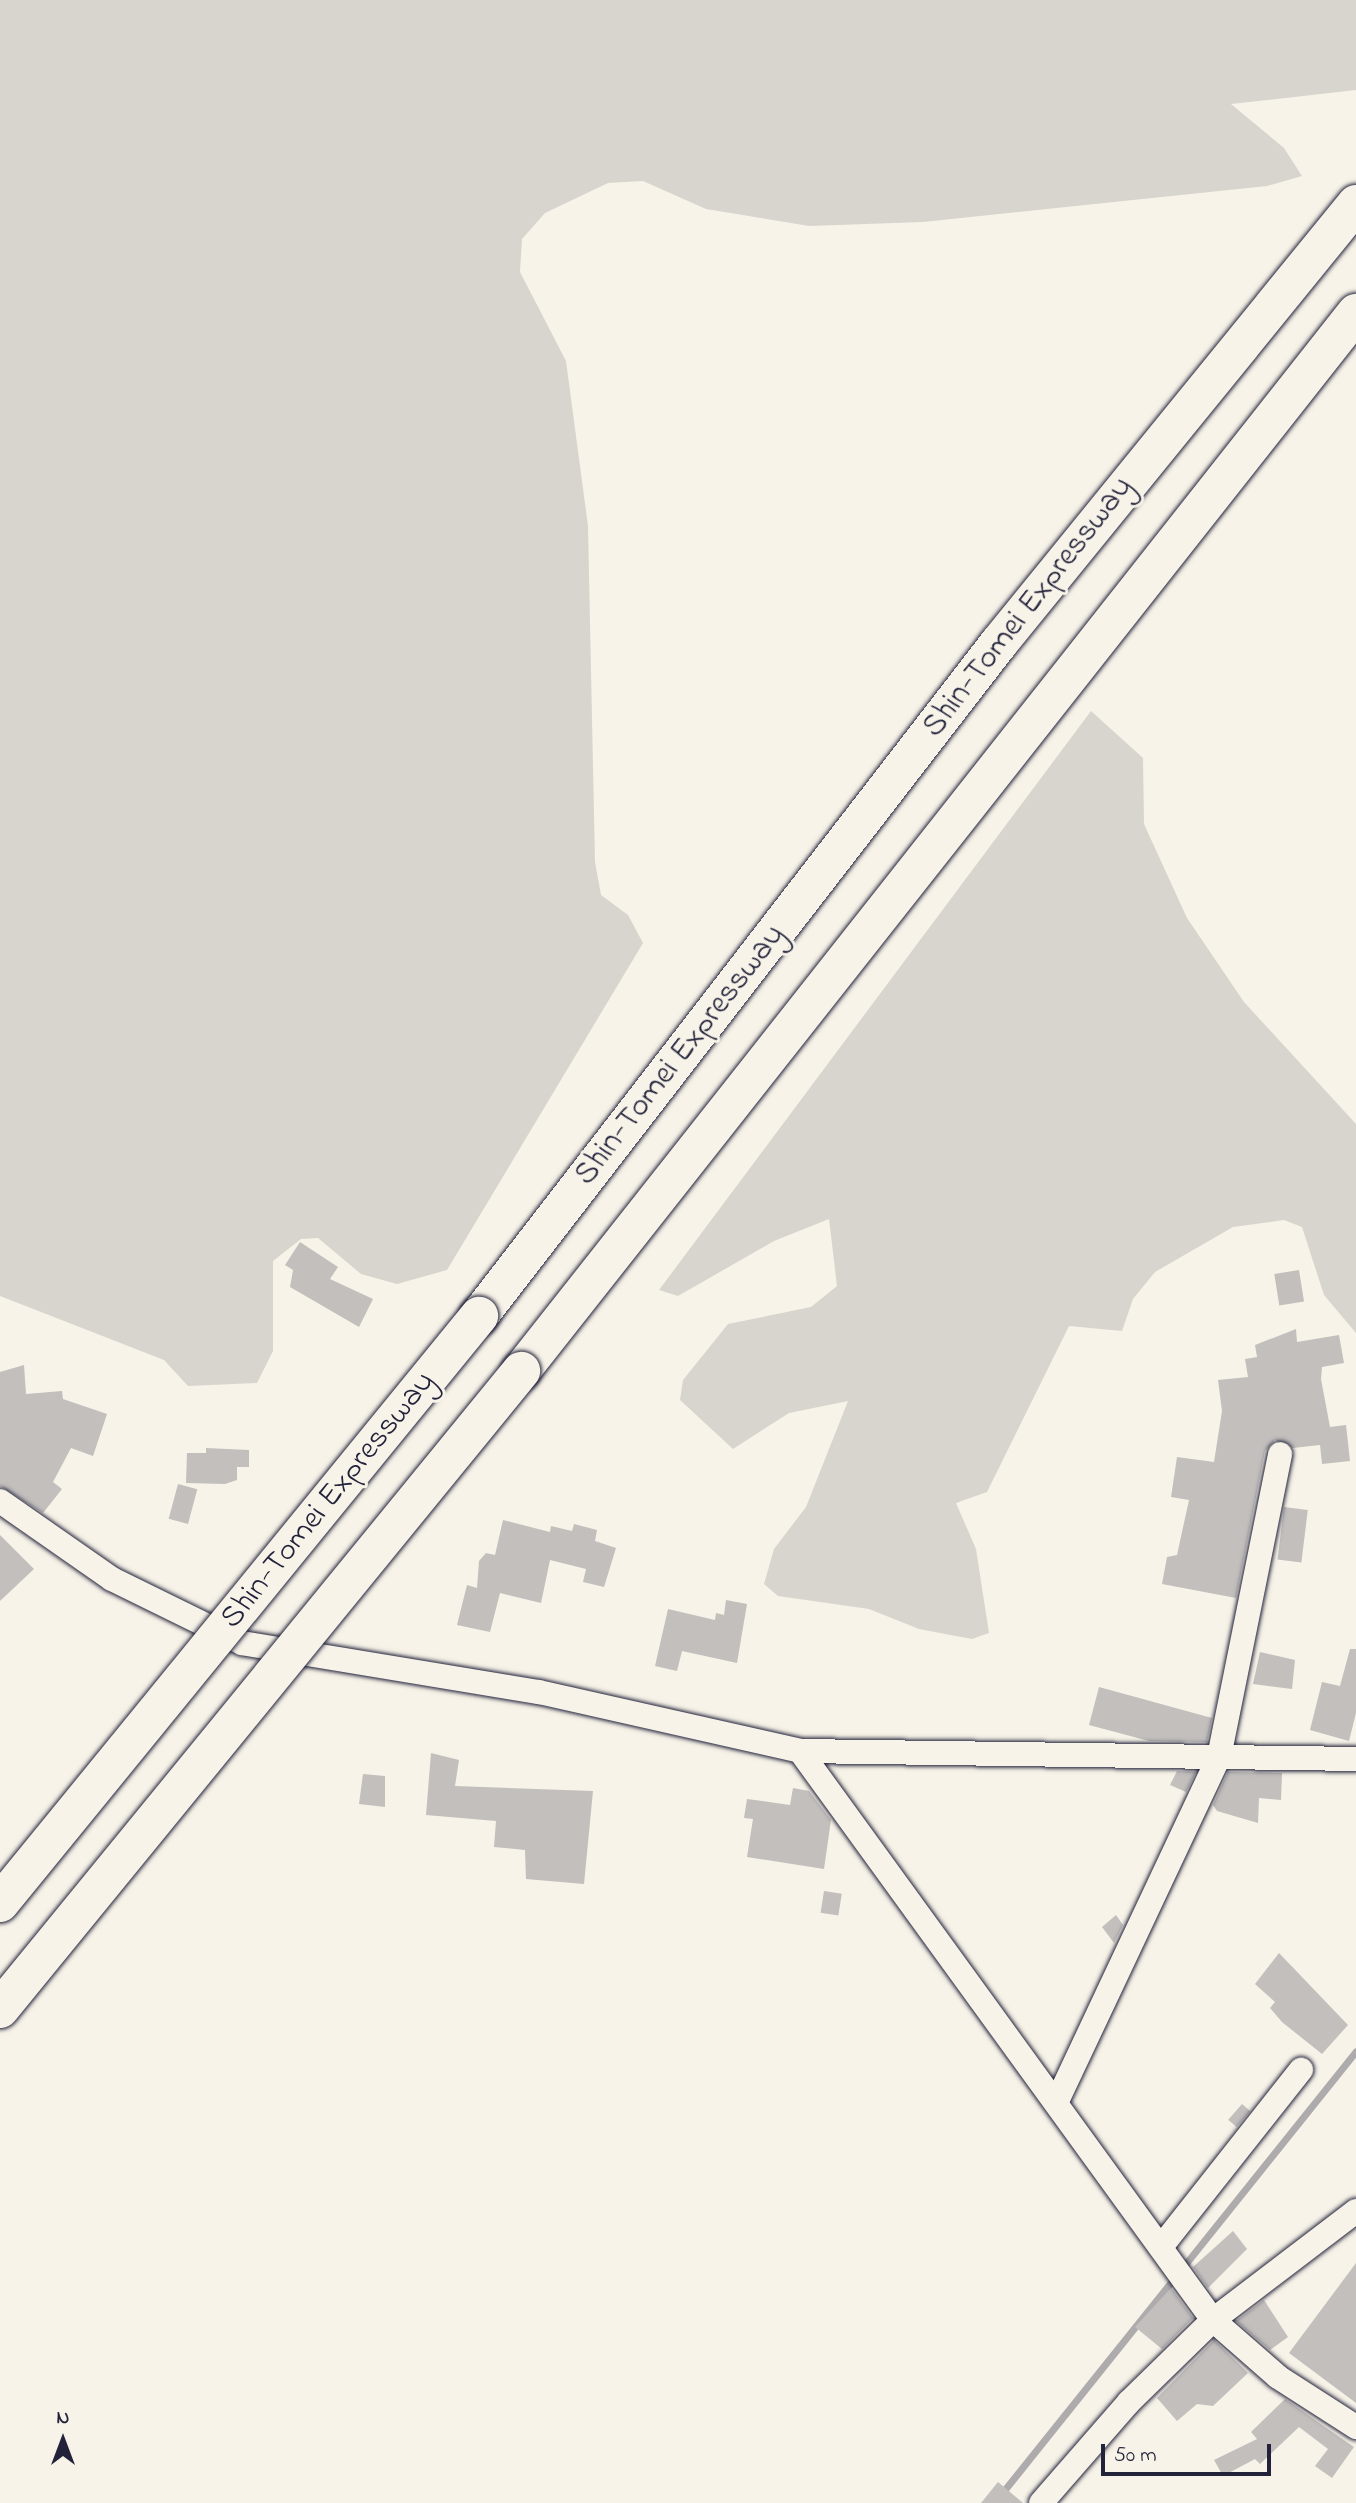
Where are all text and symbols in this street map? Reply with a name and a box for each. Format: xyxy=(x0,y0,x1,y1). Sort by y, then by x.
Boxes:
street label: Shin-Tomei Expressway xyxy=(915,470,1143,746)
street label: Shin-Tomei Expressway xyxy=(567,918,795,1194)
street label: Shin-Tomei Expressway xyxy=(213,1365,445,1637)
north arrow xyxy=(28,2405,98,2475)
text: N xyxy=(57,2405,69,2432)
scale bar xyxy=(1104,2430,1274,2474)
text: 50 m xyxy=(1114,2441,1157,2471)

